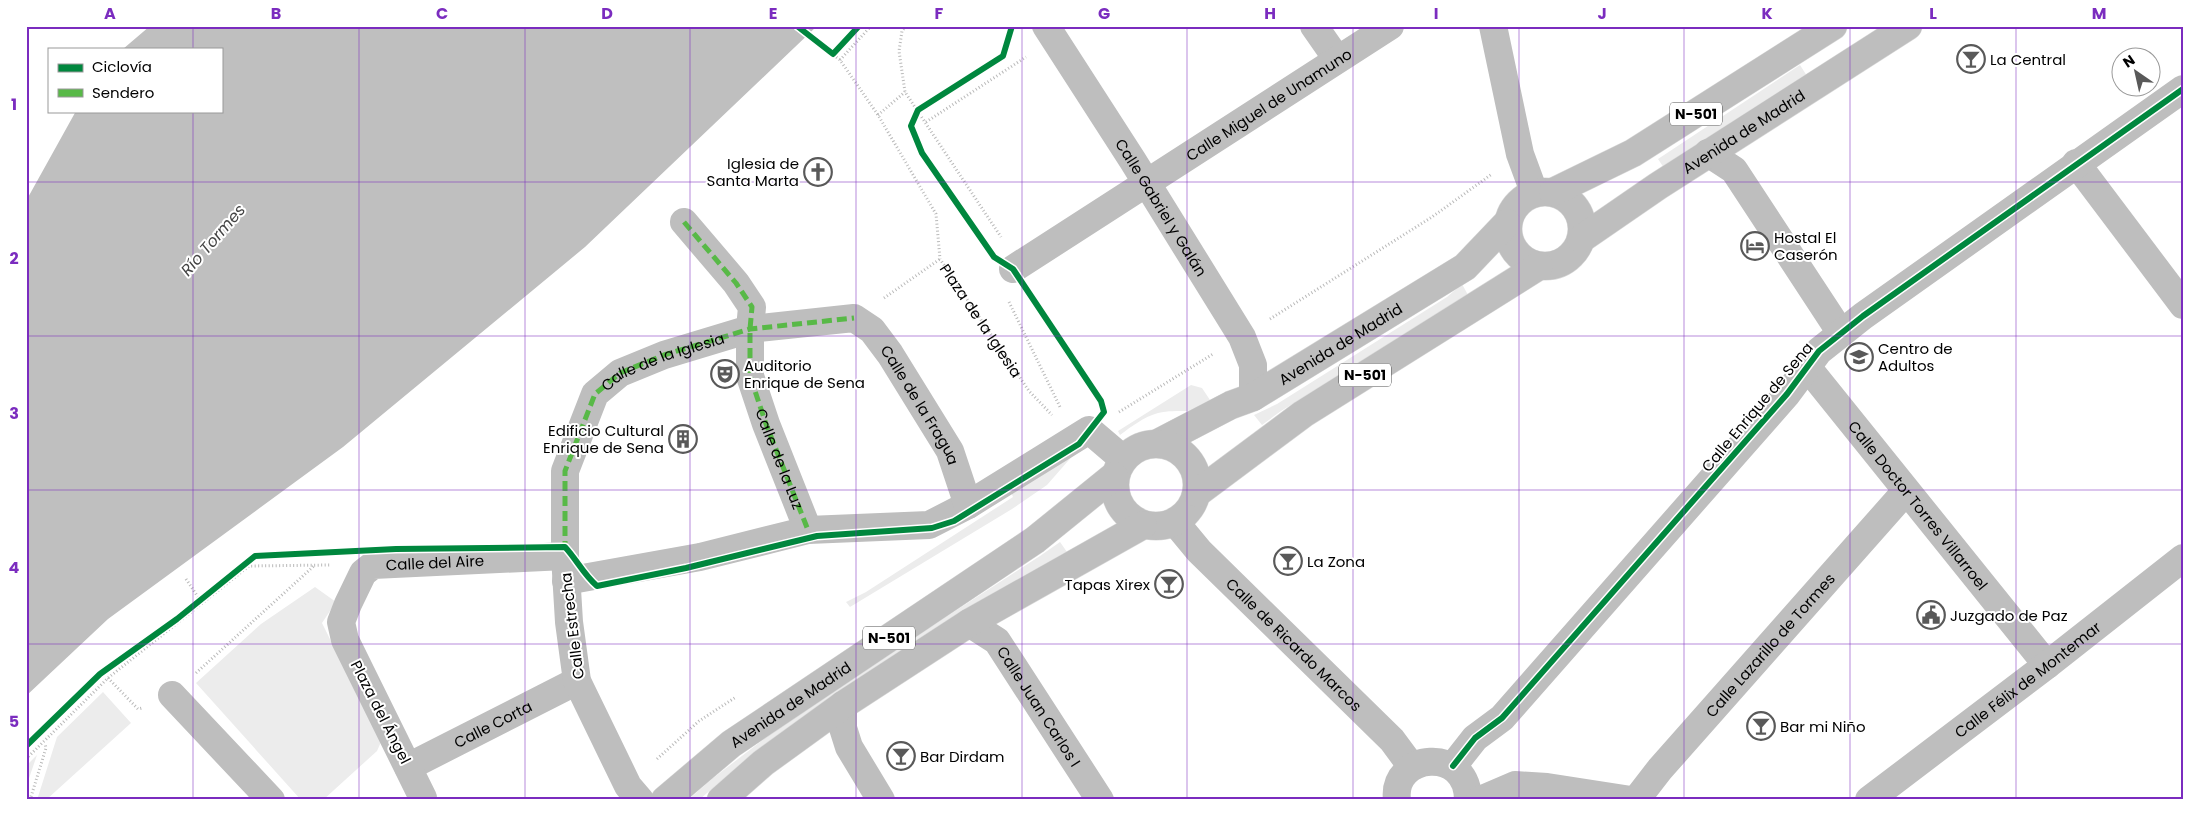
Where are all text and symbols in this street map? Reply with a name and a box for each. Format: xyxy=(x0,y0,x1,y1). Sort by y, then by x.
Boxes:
text: A xyxy=(104,2,116,25)
text: B xyxy=(271,2,281,25)
text: C xyxy=(436,2,448,25)
text: D xyxy=(601,2,613,25)
text: E xyxy=(769,2,777,25)
text: F xyxy=(935,2,944,25)
text: G xyxy=(1098,2,1110,25)
text: H xyxy=(1264,2,1276,25)
text: I xyxy=(1434,2,1438,25)
text: J xyxy=(1597,2,1607,25)
text: K xyxy=(1761,2,1773,25)
text: L xyxy=(1929,2,1937,25)
text: M xyxy=(2092,2,2106,25)
street label: Calle Miguel de Unamuno xyxy=(1182,43,1356,166)
bar icon: La Central xyxy=(1956,44,1986,74)
legend xyxy=(48,48,222,112)
north arrow xyxy=(2112,48,2162,98)
place label: La Central xyxy=(1990,49,2066,70)
text: N xyxy=(2119,50,2139,72)
text: Ciclovía xyxy=(92,56,152,77)
text: Sendero xyxy=(92,82,154,103)
street label: Avenida de Madrid xyxy=(1678,84,1809,178)
text: 1 xyxy=(11,93,17,116)
road number: N-501 xyxy=(1670,102,1722,126)
street label: Calle Gabriel y Galán xyxy=(1111,134,1212,280)
place label: Iglesia de Santa Marta xyxy=(707,153,799,191)
church icon: Iglesia de Santa Marta xyxy=(803,157,833,187)
water label: Río Tormes xyxy=(175,199,251,281)
place label: Hostal El Caserón xyxy=(1774,227,1838,265)
hotel icon: Hostal El Caserón xyxy=(1740,231,1770,261)
text: 2 xyxy=(9,247,19,270)
street label: Plaza de la Iglesia xyxy=(935,259,1027,382)
street label: Avenida de Madrid xyxy=(1274,298,1406,389)
street label: Calle de la Iglesia xyxy=(596,327,727,395)
street label: Calle Enrique de Sena xyxy=(1696,338,1818,476)
place label: Centro de Adultos xyxy=(1878,338,1953,376)
street label: Calle de la Fragua xyxy=(876,340,964,467)
school or university icon: Centro de Adultos xyxy=(1844,342,1874,372)
place label: Auditorio Enrique de Sena xyxy=(744,355,865,393)
theatre icon: Auditorio Enrique de Sena xyxy=(710,359,740,389)
road number: N-501 xyxy=(1339,364,1391,386)
text: 3 xyxy=(9,402,19,425)
street label: Calle de la Luz xyxy=(751,405,809,512)
street label: Calle Doctor Torres Villarroel xyxy=(1844,416,1993,594)
place label: Edificio Cultural Enrique de Sena xyxy=(543,420,664,458)
building icon: Edificio Cultural Enrique de Sena xyxy=(668,424,698,454)
bar icon: La Zona xyxy=(1273,546,1303,576)
street label: Calle del Aire xyxy=(385,549,485,575)
place label: La Zona xyxy=(1307,551,1365,572)
text: 4 xyxy=(9,556,20,579)
street label: Calle Lazarillo de Tormes xyxy=(1700,568,1839,721)
bar icon: Tapas Xirex xyxy=(1154,569,1184,599)
street label: Calle Estrecha xyxy=(555,572,589,680)
street label: Calle de Ricardo Marcos xyxy=(1222,573,1367,716)
place label: Tapas Xirex xyxy=(1065,574,1150,595)
public building icon: Juzgado de Paz xyxy=(1916,600,1946,630)
place label: Juzgado de Paz xyxy=(1950,605,2068,626)
street label: Calle Félix de Montemar xyxy=(1950,616,2105,742)
road number: N-501 xyxy=(863,626,915,650)
street label: Calle Juan Carlos I xyxy=(992,642,1086,771)
street label: Avenida de Madrid xyxy=(726,656,855,752)
street label: Plaza del Ángel xyxy=(346,657,416,767)
street label: Calle Corta xyxy=(450,695,535,753)
text: 5 xyxy=(9,710,19,733)
bar icon: Bar mi Niño xyxy=(1746,711,1776,741)
place label: Bar mi Niño xyxy=(1780,716,1866,737)
bar icon: Bar Dirdam xyxy=(886,741,916,771)
place label: Bar Dirdam xyxy=(920,746,1005,767)

